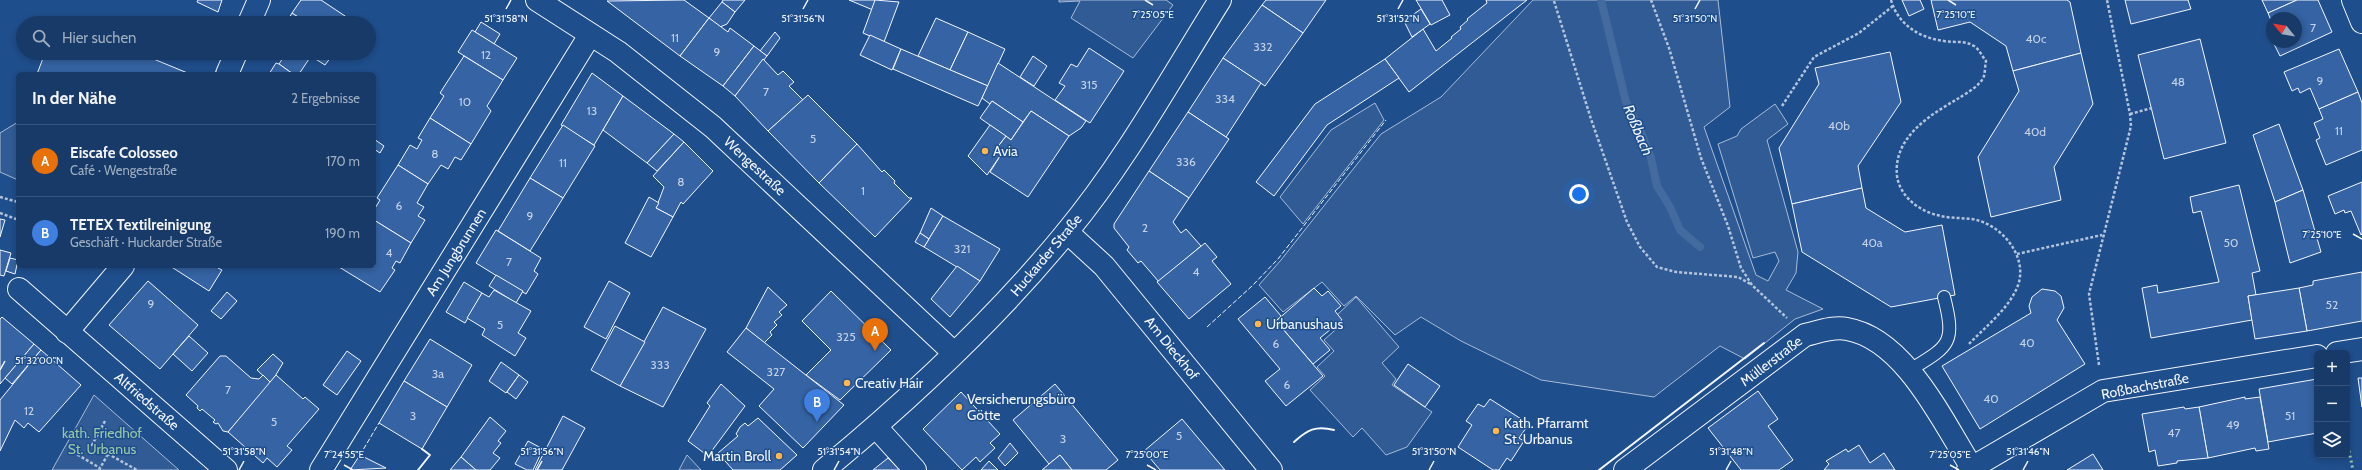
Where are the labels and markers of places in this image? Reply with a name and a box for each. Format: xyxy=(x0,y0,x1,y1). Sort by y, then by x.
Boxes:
place label: Avia xyxy=(993,142,1018,160)
marker: Avia xyxy=(980,146,990,156)
place label: Urbanushaus xyxy=(1266,315,1343,333)
pin: A xyxy=(862,318,888,351)
marker: Urbanushaus xyxy=(1253,319,1263,329)
place label: Creativ Hair xyxy=(855,374,924,392)
marker: Creativ Hair xyxy=(842,378,852,388)
pin: B xyxy=(804,389,830,422)
place label: Versicherungsbüro Götte xyxy=(967,390,1076,424)
marker: Versicherungsbüro Götte xyxy=(954,402,964,412)
place label: Kath. Pfarramt St. Urbanus xyxy=(1504,414,1589,448)
marker: Kath. Pfarramt St. Urbanus xyxy=(1491,426,1501,436)
place label: Martin Broll xyxy=(703,447,772,465)
marker: Martin Broll xyxy=(774,451,784,461)

